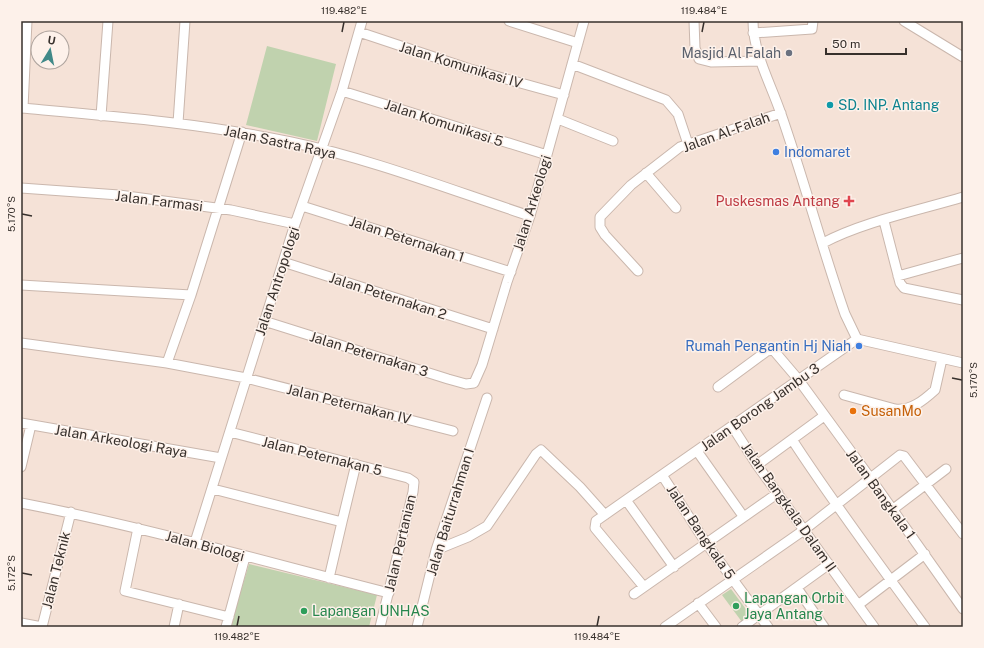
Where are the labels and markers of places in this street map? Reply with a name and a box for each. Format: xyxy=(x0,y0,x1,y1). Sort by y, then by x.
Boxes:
place label: Masjid Al Falah xyxy=(681,45,781,61)
marker: Masjid Al Falah xyxy=(784,48,794,58)
place label: SD. INP. Antang xyxy=(838,97,940,113)
marker: SD. INP. Antang xyxy=(825,100,835,110)
place label: Indomaret xyxy=(784,144,851,160)
marker: Indomaret xyxy=(771,147,781,157)
place label: Puskesmas Antang xyxy=(716,193,840,209)
marker: Puskesmas Antang xyxy=(843,195,855,207)
place label: Rumah Pengantin Hj Niah xyxy=(685,338,851,354)
marker: Rumah Pengantin Hj Niah xyxy=(854,341,864,351)
place label: SusanMo xyxy=(861,403,922,419)
marker: SusanMo xyxy=(848,406,858,416)
place label: Lapangan Orbit Jaya Antang xyxy=(744,590,844,622)
marker: Lapangan Orbit Jaya Antang xyxy=(731,601,741,611)
place label: Lapangan UNHAS xyxy=(312,603,430,619)
marker: Lapangan UNHAS xyxy=(299,606,309,616)

